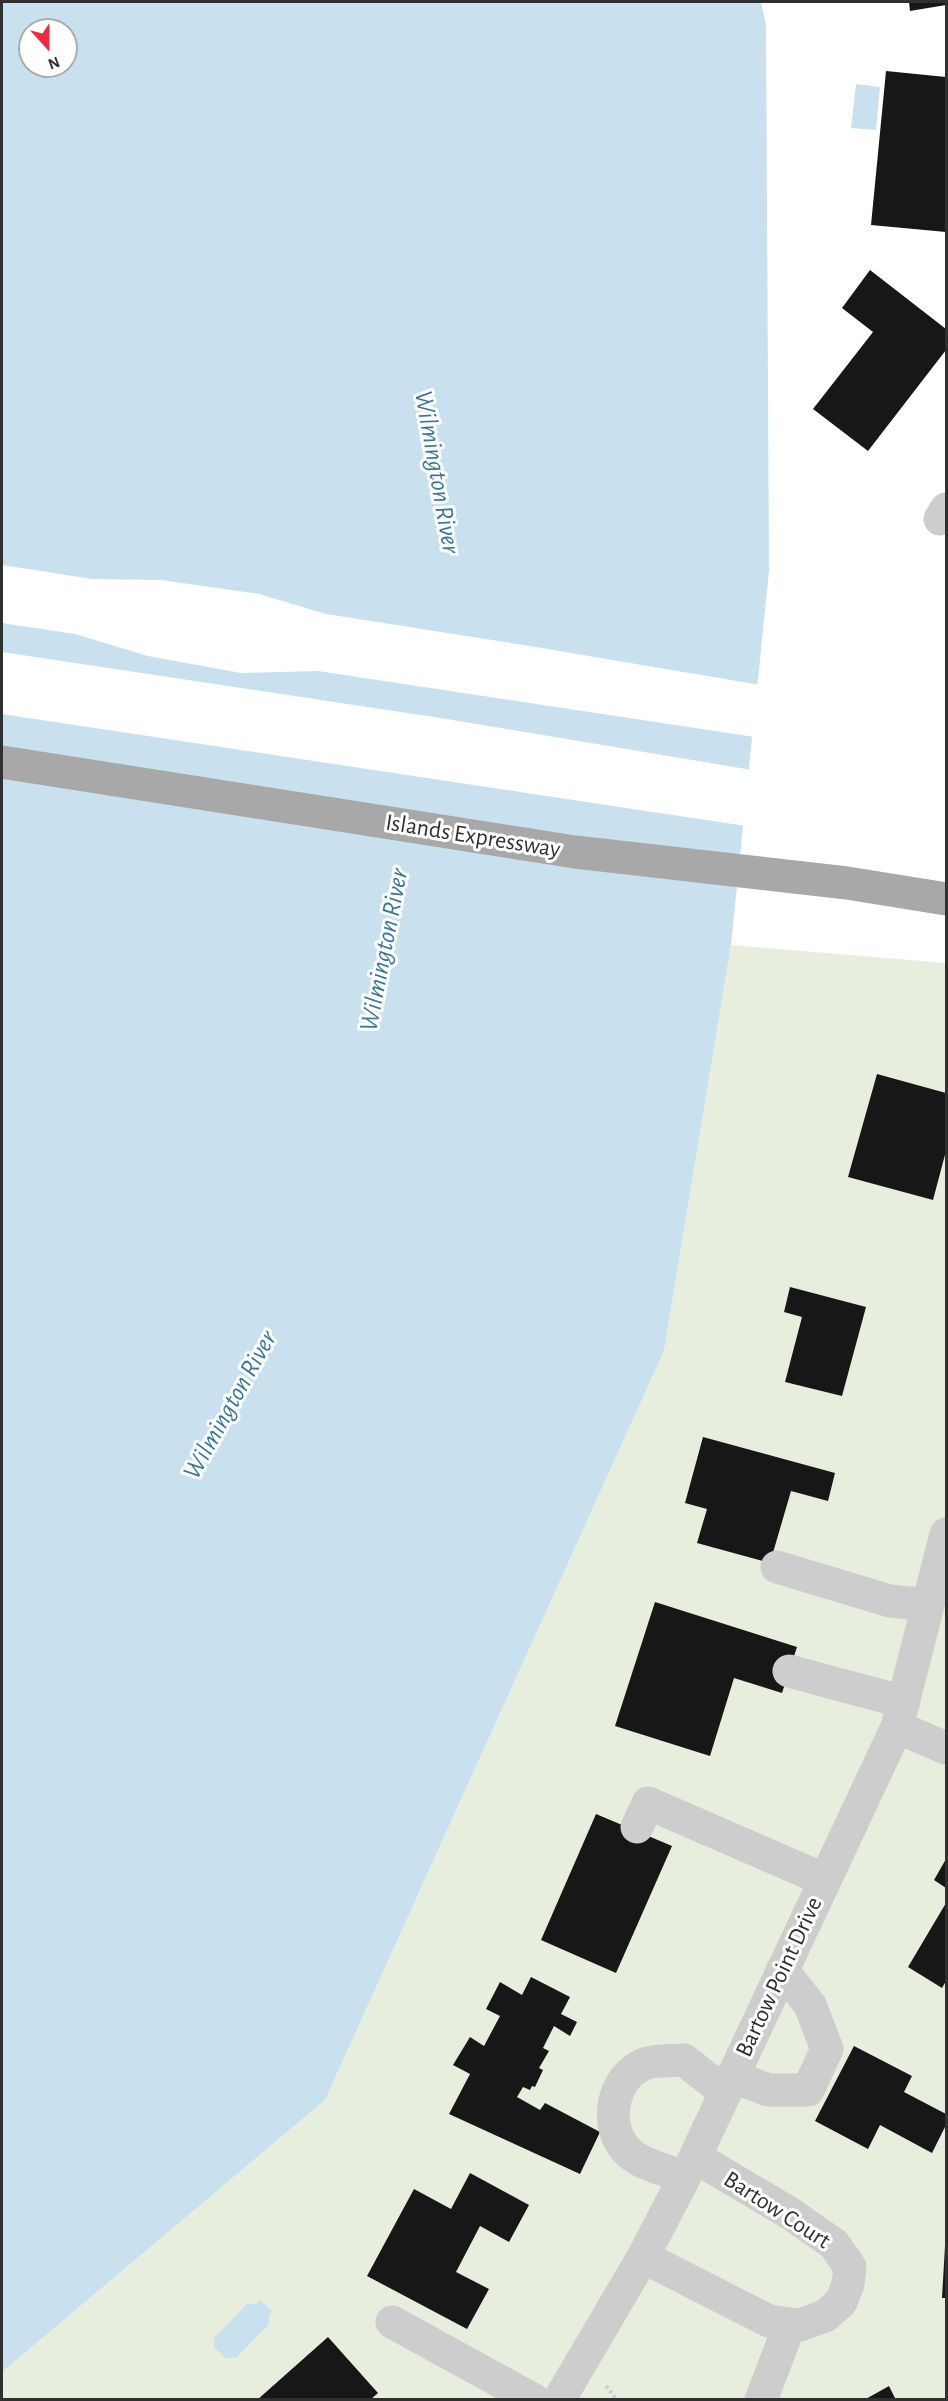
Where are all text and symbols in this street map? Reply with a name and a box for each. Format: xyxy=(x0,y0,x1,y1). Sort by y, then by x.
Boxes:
north arrow xyxy=(18,18,78,78)
text: N xyxy=(46,53,62,72)
water label: Wilmington River xyxy=(407,388,467,556)
street label: Islands Expressway xyxy=(384,808,562,864)
water label: Wilmington River xyxy=(353,866,415,1034)
water label: Wilmington River xyxy=(176,1325,284,1485)
street label: Bartow Point Drive xyxy=(729,1892,829,2062)
street label: Bartow Court xyxy=(718,2165,836,2255)

